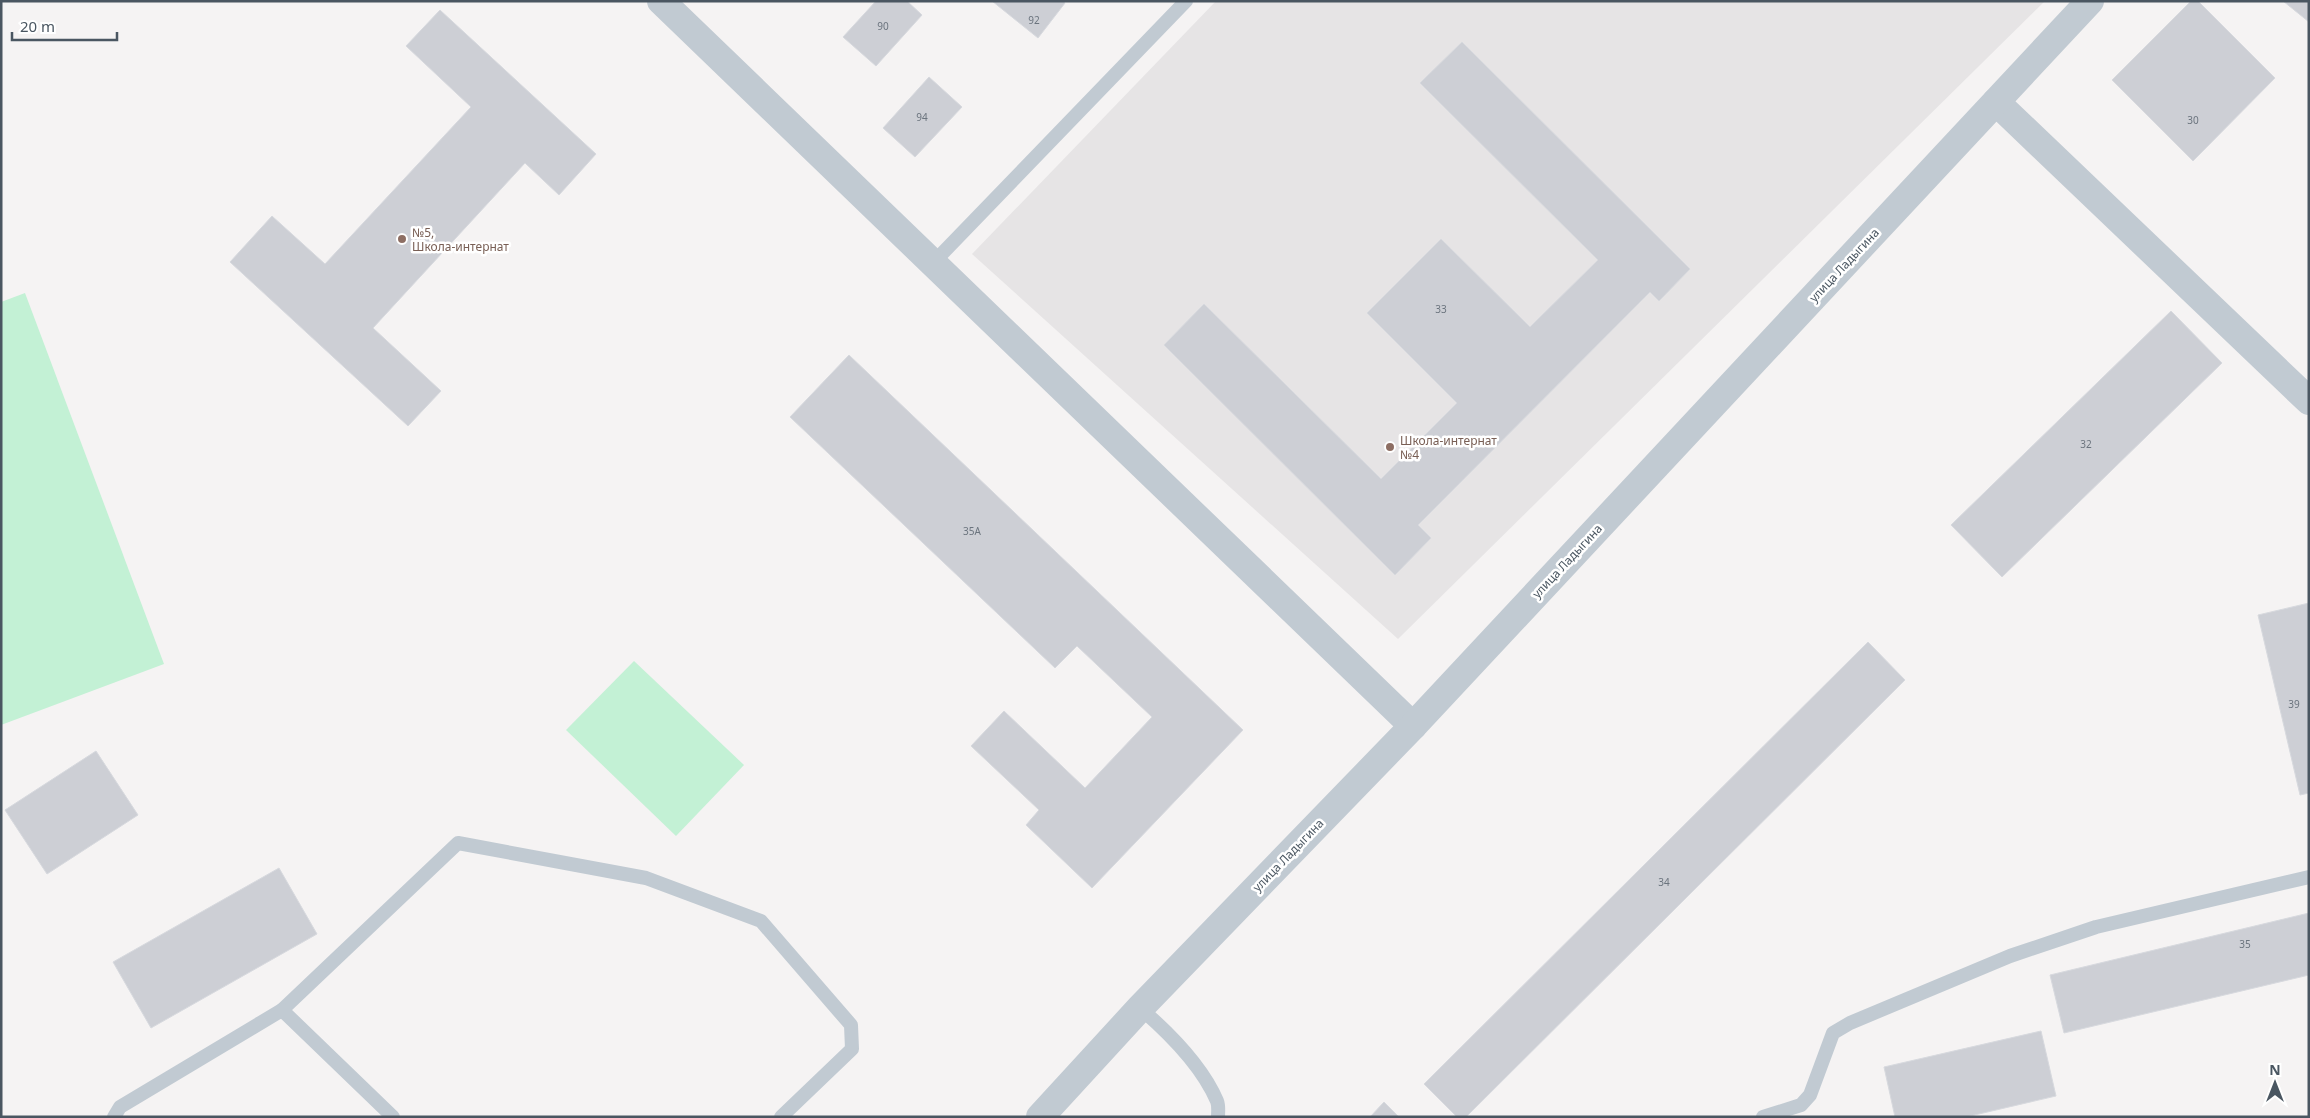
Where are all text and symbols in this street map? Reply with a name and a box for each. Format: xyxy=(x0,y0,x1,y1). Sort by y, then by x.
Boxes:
scale bar xyxy=(12,10,118,42)
house number: 92 xyxy=(1028,13,1040,27)
text: 20 m xyxy=(20,16,55,36)
house number: 90 xyxy=(877,19,889,33)
house number: 94 xyxy=(916,110,928,124)
house number: 30 xyxy=(2187,113,2199,127)
place label: №5, Школа-интернат xyxy=(412,224,509,255)
street label: улица Ладыгина xyxy=(1805,224,1883,306)
marker: №5, Школа-интернат xyxy=(396,233,408,245)
house number: 33 xyxy=(1435,302,1447,316)
place label: Школа-интернат №4 xyxy=(1400,432,1497,463)
house number: 32 xyxy=(2080,437,2092,451)
marker: Школа-интернат №4 xyxy=(1384,441,1396,453)
street label: улица Ладыгина xyxy=(1528,520,1606,602)
house number: 35А xyxy=(963,524,982,538)
house number: 39 xyxy=(2288,697,2300,711)
street label: улица Ладыгина xyxy=(1249,815,1327,895)
house number: 34 xyxy=(1658,875,1670,889)
house number: 35 xyxy=(2239,937,2251,951)
north arrow xyxy=(2250,1058,2300,1108)
text: N xyxy=(2269,1060,2281,1079)

